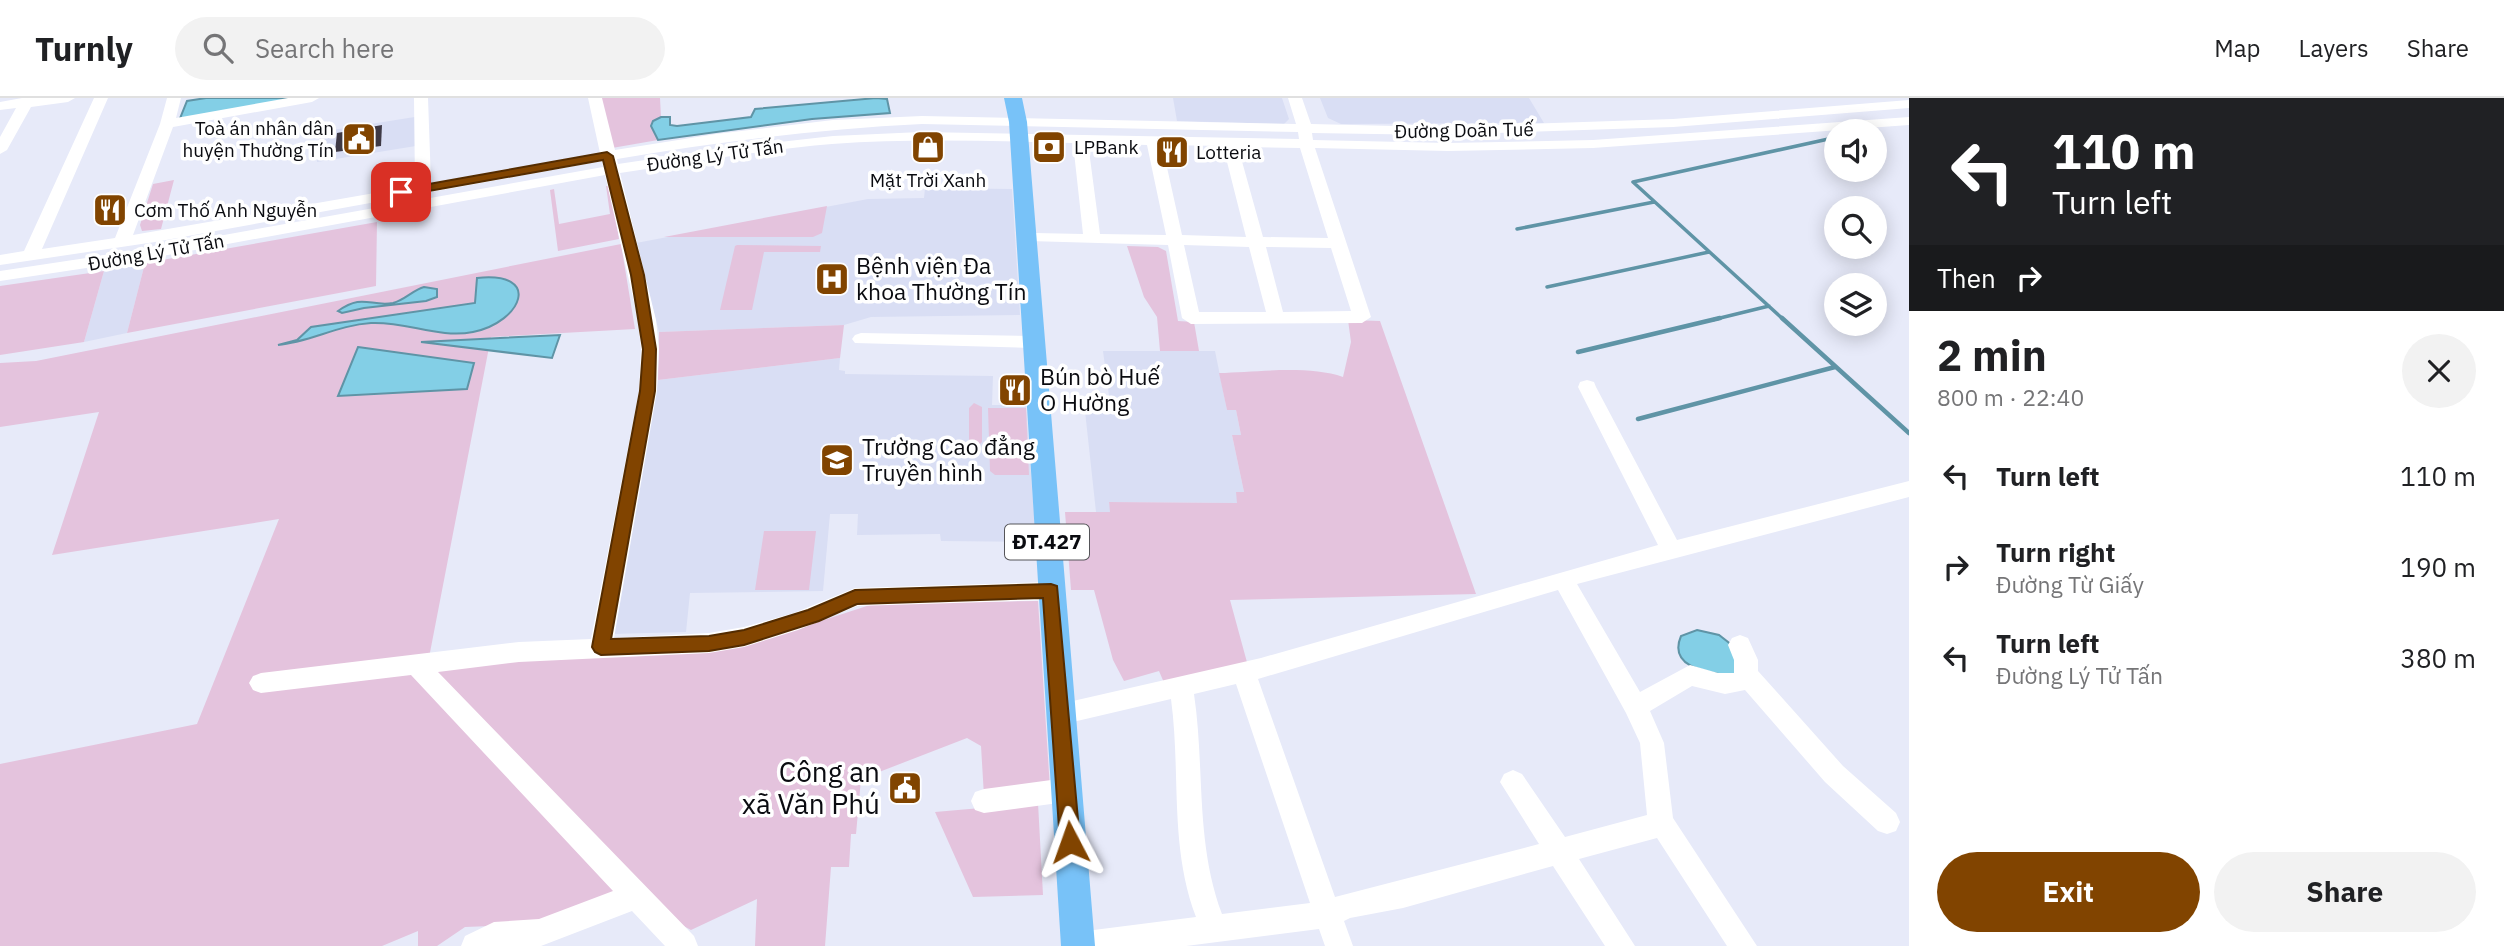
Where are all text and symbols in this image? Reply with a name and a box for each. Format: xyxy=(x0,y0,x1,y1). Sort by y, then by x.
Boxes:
search box xyxy=(175,17,665,80)
text: Turnly xyxy=(35,27,133,70)
icon: search xyxy=(199,29,237,67)
text: Search here xyxy=(255,31,394,65)
text: Map xyxy=(2214,32,2261,64)
text: Layers xyxy=(2299,32,2369,64)
text: Share xyxy=(2407,32,2469,64)
place label: Toà án nhân dân huyện Thường Tín xyxy=(183,116,334,162)
street label: Đường Doãn Tuế xyxy=(1394,117,1535,143)
map controls xyxy=(1824,119,1887,336)
button: sound xyxy=(1824,119,1887,182)
text: 110 m xyxy=(2052,119,2196,182)
public building icon: Toà án nhân dân huyện Thường Tín xyxy=(340,120,378,158)
icon: left xyxy=(1937,126,2028,217)
shop icon: Mặt Trời Xanh xyxy=(909,128,947,166)
bank icon: LPBank xyxy=(1030,128,1068,166)
restaurant icon: Lotteria xyxy=(1153,133,1191,171)
street label: Đường Lý Tử Tấn xyxy=(645,134,785,176)
place label: LPBank xyxy=(1074,135,1138,159)
place label: Lotteria xyxy=(1196,140,1261,164)
pin xyxy=(371,162,431,222)
place label: Mặt Trời Xanh xyxy=(870,168,986,192)
icon: arrive xyxy=(382,173,420,211)
text: Turn left xyxy=(2052,181,2172,223)
restaurant icon: Cơm Thố Anh Nguyễn xyxy=(91,191,129,229)
button: search xyxy=(1824,196,1887,259)
place label: Cơm Thố Anh Nguyễn xyxy=(134,198,317,222)
street label: Đường Lý Tử Tấn xyxy=(86,228,226,276)
place label: Bệnh viện Đa khoa Thường Tín xyxy=(856,250,1027,306)
icon: right xyxy=(2010,259,2048,297)
hospital icon: Bệnh viện Đa khoa Thường Tín xyxy=(813,260,851,298)
text: Then xyxy=(1937,261,1996,295)
button: layers xyxy=(1824,273,1887,336)
text: 2 min xyxy=(1937,328,2047,383)
button: close xyxy=(2402,334,2476,408)
place label: Bún bò Huế O Hường xyxy=(1040,361,1161,417)
restaurant icon: Bún bò Huế O Hường xyxy=(996,371,1034,409)
text: 800 m · 22:40 xyxy=(1937,382,2084,412)
place label: Trường Cao đẳng Truyền hình xyxy=(862,431,1035,487)
school or university icon: Trường Cao đẳng Truyền hình xyxy=(818,441,856,479)
icon: left xyxy=(1937,457,1975,495)
text: Turn left xyxy=(1996,459,2099,493)
text: 110 m xyxy=(2400,459,2476,493)
road number: ĐT.427 xyxy=(1005,524,1089,560)
text: Turn right xyxy=(1996,535,2115,569)
icon: right xyxy=(1937,548,1975,586)
text: 190 m xyxy=(2400,550,2476,584)
text: Đường Từ Giấy xyxy=(1996,569,2144,599)
text: Turn left xyxy=(1996,626,2099,660)
icon: left xyxy=(1937,639,1975,677)
text: 380 m xyxy=(2400,641,2476,675)
text: Đường Lý Tử Tấn xyxy=(1996,660,2163,690)
place label: Công an xã Văn Phú xyxy=(742,753,880,822)
public building icon: Công an xã Văn Phú xyxy=(886,769,924,807)
position arrow xyxy=(1033,805,1107,879)
button: Exit xyxy=(1937,852,2200,932)
button: Share xyxy=(2214,852,2476,932)

